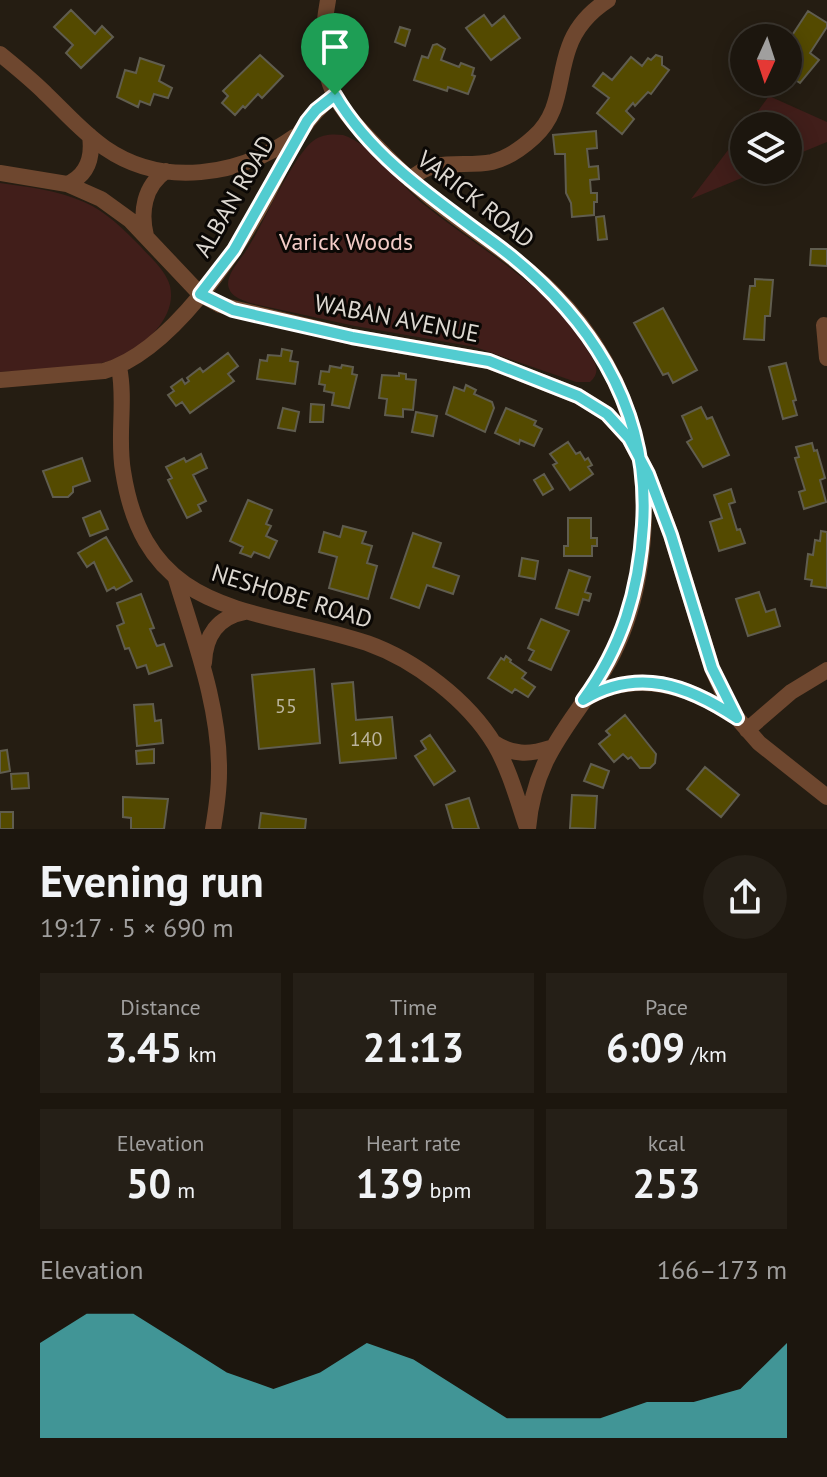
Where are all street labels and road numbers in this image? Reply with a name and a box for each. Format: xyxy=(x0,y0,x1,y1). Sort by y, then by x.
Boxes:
street label: ALBAN ROAD xyxy=(187,129,281,263)
street label: VARICK ROAD xyxy=(410,143,541,255)
street label: WABAN AVENUE xyxy=(312,287,482,349)
street label: NESHOBE ROAD xyxy=(208,557,376,635)

